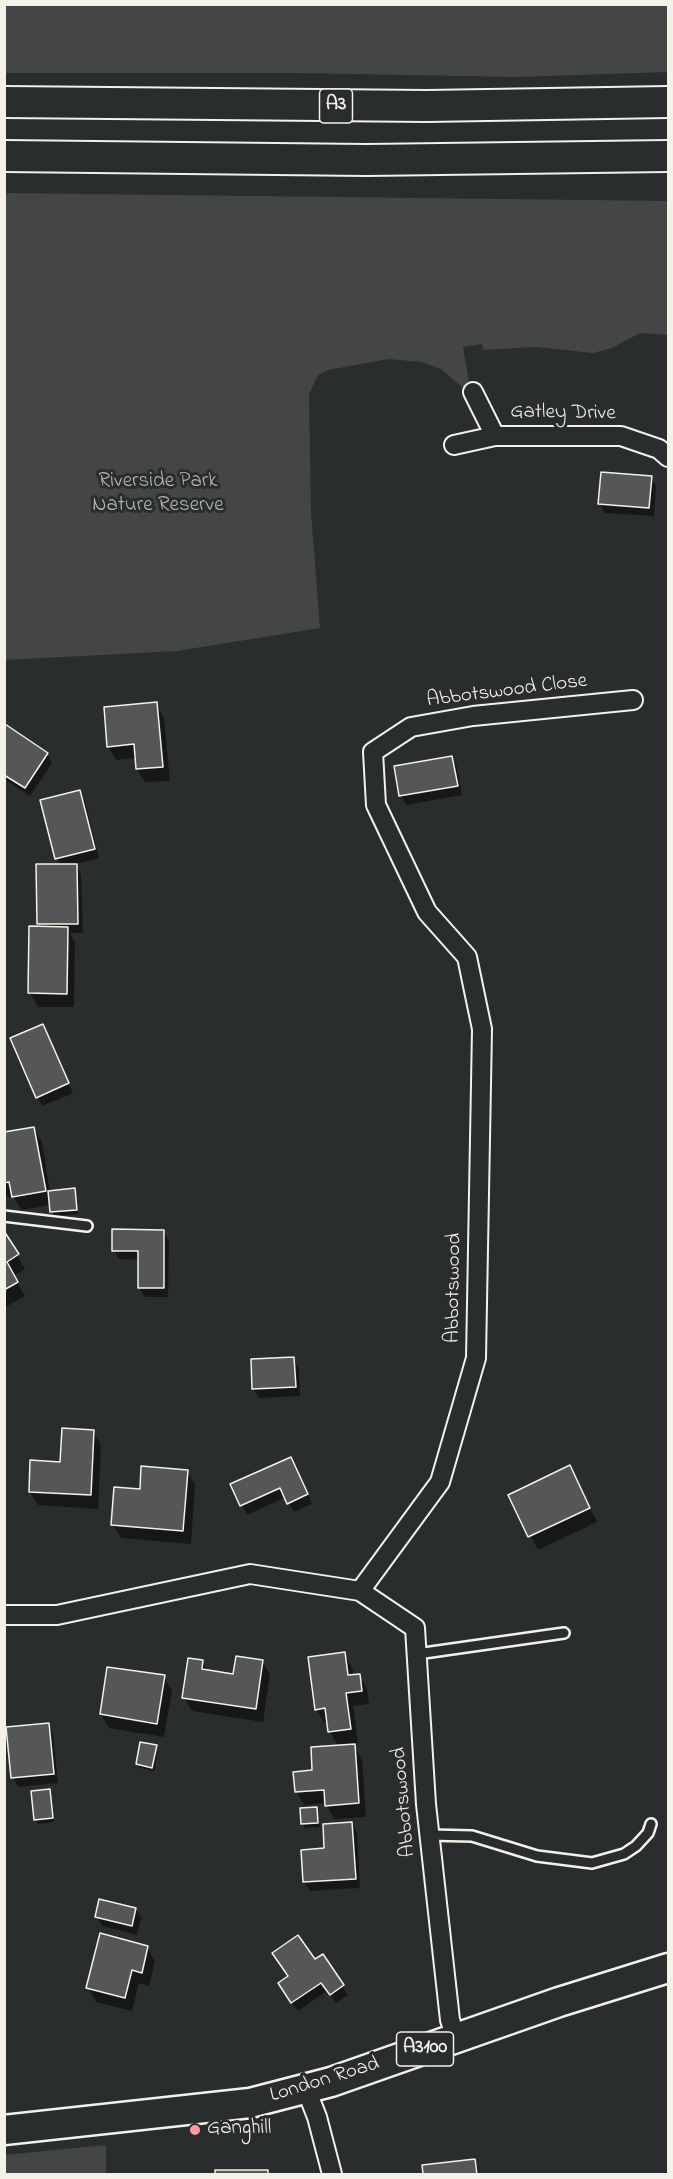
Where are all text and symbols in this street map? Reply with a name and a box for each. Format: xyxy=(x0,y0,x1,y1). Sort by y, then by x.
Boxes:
road number: A3 xyxy=(320,89,352,123)
street label: Gatley Drive xyxy=(510,400,616,428)
park label: Riverside Park Nature Reserve xyxy=(92,470,224,520)
street label: Abbotswood Close xyxy=(425,670,589,714)
street label: Abbotswood xyxy=(441,1233,469,1343)
street label: Abbotswood xyxy=(388,1746,422,1858)
road number: A3100 xyxy=(396,2032,454,2066)
street label: London Road xyxy=(267,2052,383,2110)
place label: Ganghill xyxy=(207,2117,271,2143)
marker: Ganghill xyxy=(188,2123,202,2137)

